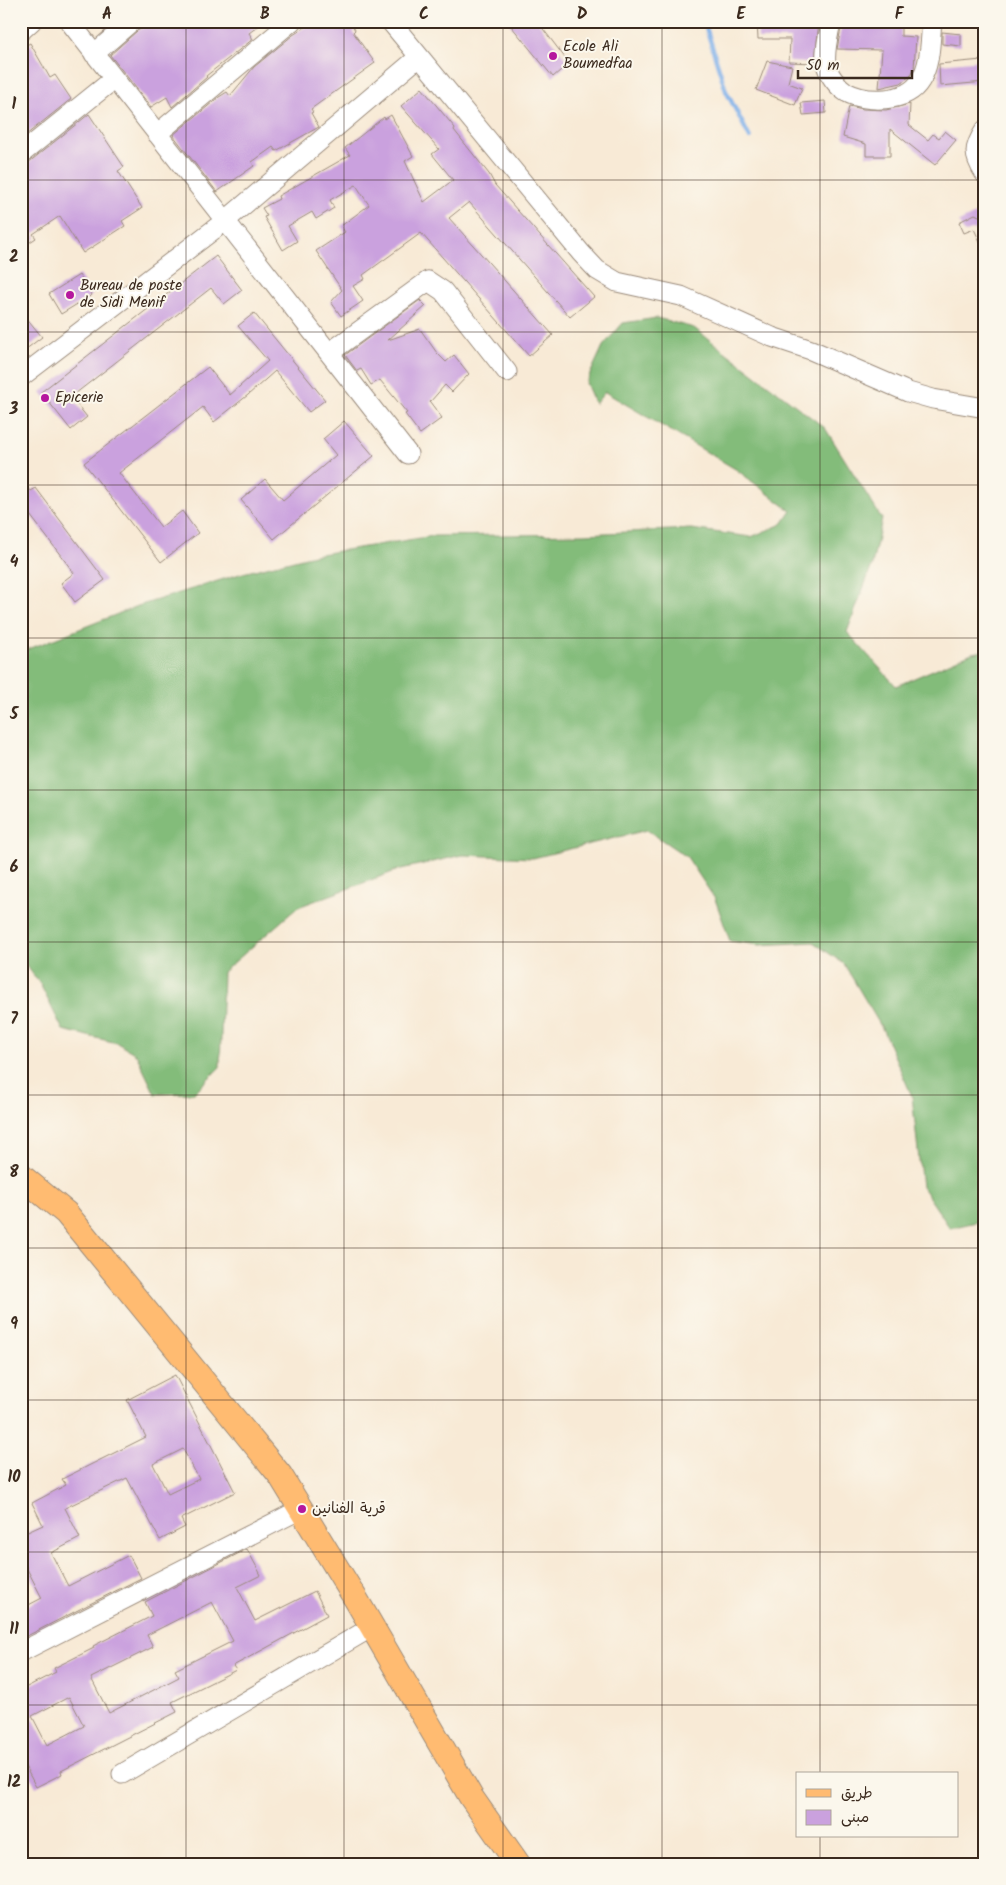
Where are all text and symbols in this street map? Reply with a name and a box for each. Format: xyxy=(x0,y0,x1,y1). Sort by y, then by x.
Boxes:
text: A xyxy=(102,2,112,27)
text: B xyxy=(260,2,270,27)
text: C xyxy=(419,2,429,27)
text: D xyxy=(577,2,588,27)
text: E xyxy=(737,2,747,27)
text: F xyxy=(895,2,905,27)
place label: Ecole Ali Boumedfaa xyxy=(563,35,632,76)
scale bar xyxy=(798,48,912,80)
marker: Ecole Ali Boumedfaa xyxy=(547,50,559,62)
text: 50 m xyxy=(806,54,840,78)
text: 1 xyxy=(12,92,17,117)
text: 2 xyxy=(9,245,19,270)
place label: Bureau de poste de Sidi Menif xyxy=(80,274,182,315)
marker: Bureau de poste de Sidi Menif xyxy=(64,289,76,301)
place label: Epicerie xyxy=(55,386,103,410)
marker: Epicerie xyxy=(39,392,51,404)
text: 3 xyxy=(9,397,19,422)
text: 4 xyxy=(10,550,19,575)
text: 5 xyxy=(9,702,20,727)
text: 6 xyxy=(10,855,19,880)
text: 7 xyxy=(10,1007,18,1032)
text: 8 xyxy=(9,1160,19,1185)
text: 9 xyxy=(10,1312,18,1337)
text: 10 xyxy=(7,1465,21,1490)
place label: قرية الفنانين xyxy=(312,1497,386,1521)
marker: قرية الفنانين xyxy=(296,1503,308,1515)
text: 11 xyxy=(9,1617,19,1642)
text: 12 xyxy=(7,1770,21,1795)
legend xyxy=(796,1772,958,1838)
text: طريق xyxy=(841,1782,873,1806)
text: مبنى xyxy=(841,1806,869,1830)

